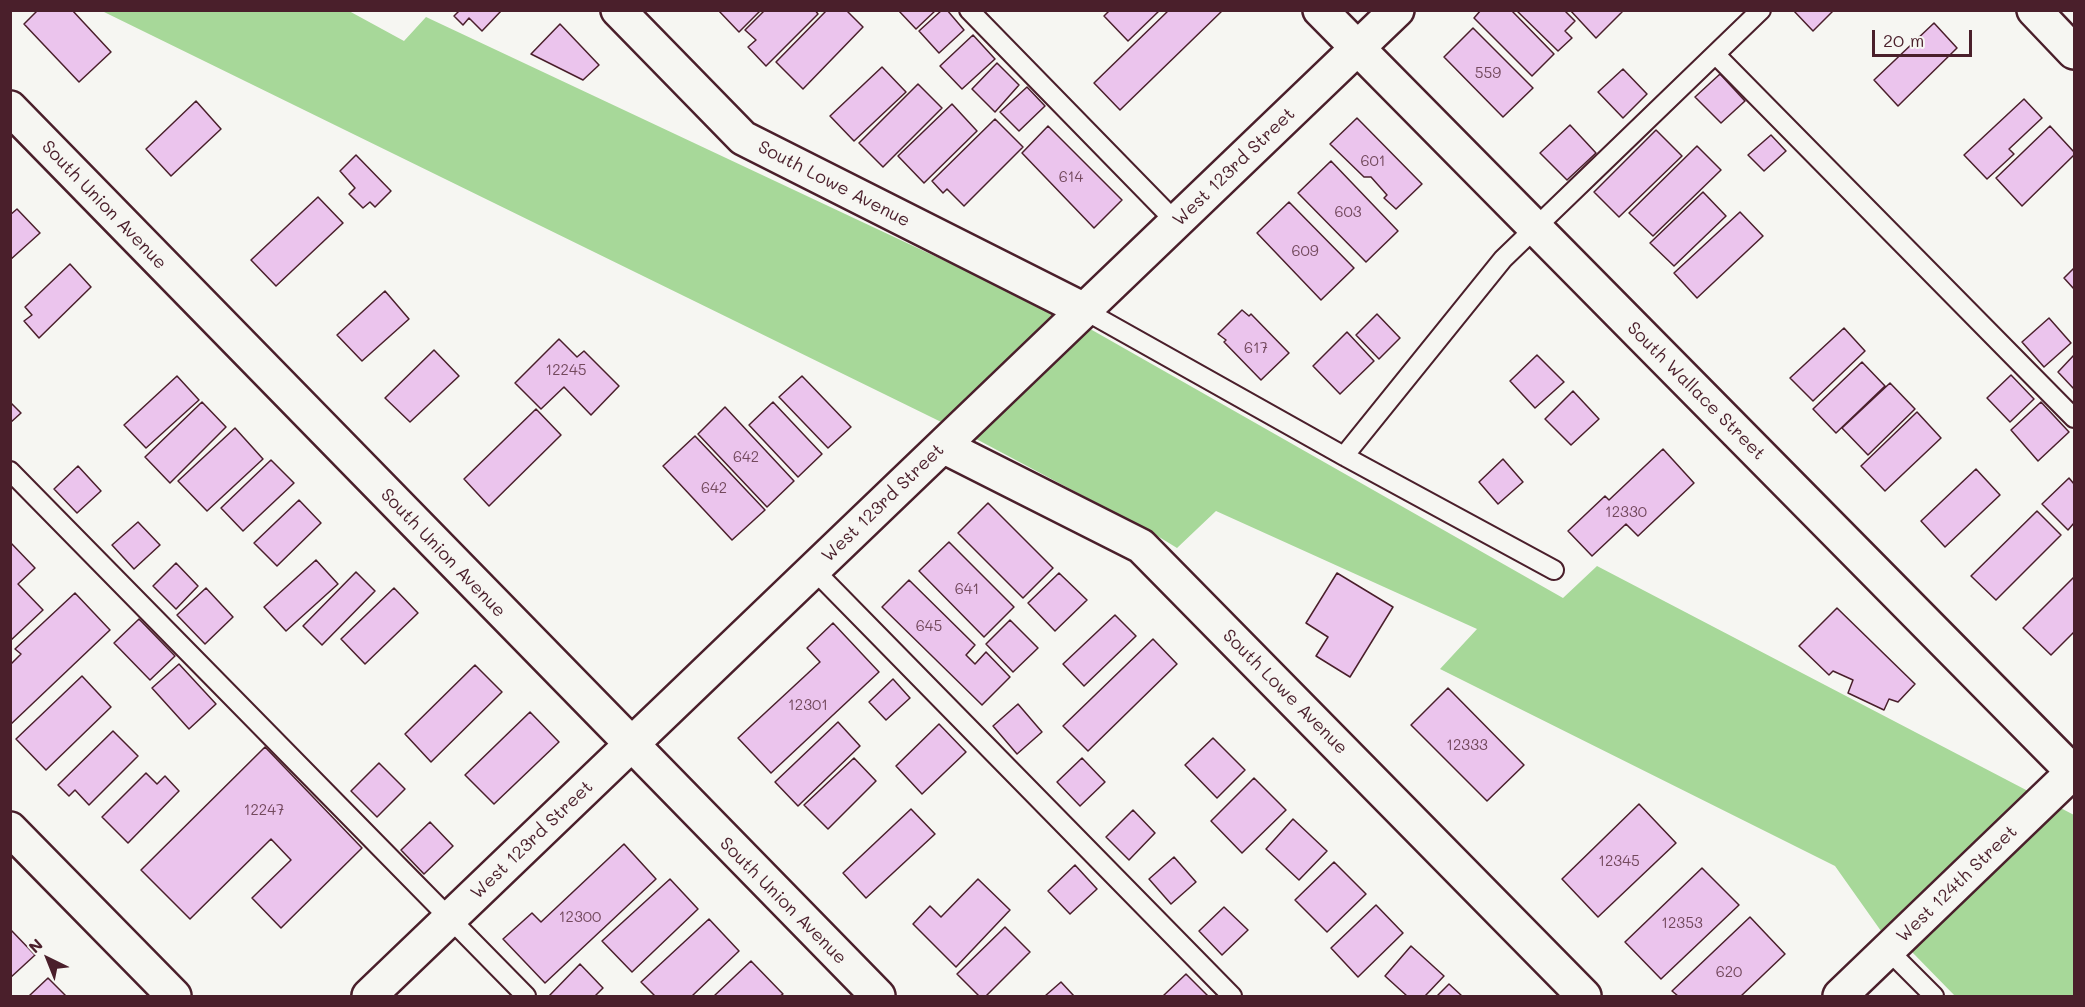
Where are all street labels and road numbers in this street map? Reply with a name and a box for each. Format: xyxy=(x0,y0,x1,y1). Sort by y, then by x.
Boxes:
street label: West 123rd Street xyxy=(1168,103,1300,231)
street label: South Union Avenue xyxy=(37,136,171,274)
street label: South Lowe Avenue xyxy=(754,136,914,232)
street label: South Wallace Street xyxy=(1622,317,1770,465)
street label: West 123rd Street xyxy=(817,439,949,567)
street label: South Union Avenue xyxy=(376,484,510,622)
street label: South Lowe Avenue xyxy=(1218,625,1352,759)
street label: West 123rd Street xyxy=(466,776,598,904)
street label: West 124th Street xyxy=(1892,821,2022,947)
street label: South Union Avenue xyxy=(715,833,851,969)

